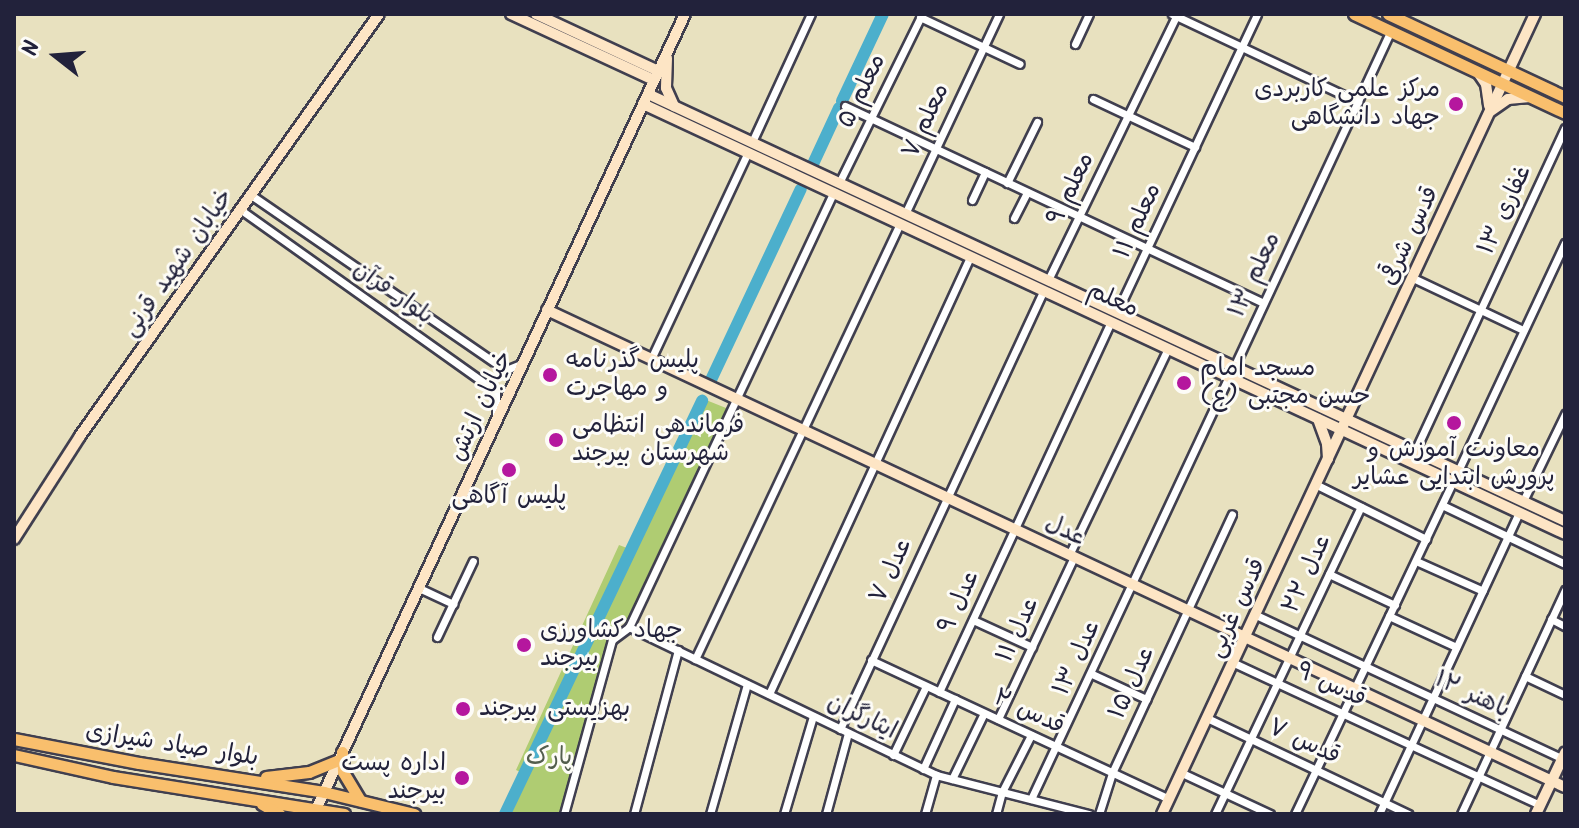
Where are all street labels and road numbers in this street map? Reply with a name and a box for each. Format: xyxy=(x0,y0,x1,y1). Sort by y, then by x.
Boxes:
street label: معلم ۵ xyxy=(832,49,892,133)
street label: معلم ۷ xyxy=(896,79,956,163)
street label: معلم ۹ xyxy=(1041,148,1101,230)
street label: غفاری ۱۳ xyxy=(1472,161,1538,259)
street label: معلم ۱۱ xyxy=(1108,179,1168,263)
street label: قدس شرقی xyxy=(1375,182,1445,290)
street label: خیابان شهید قرنی xyxy=(116,183,240,343)
street label: معلم ۱۳ xyxy=(1223,228,1287,322)
street label: بلوار قرآن xyxy=(347,255,439,331)
street label: معلم xyxy=(1083,276,1143,324)
street label: خیابان ارتش xyxy=(443,346,519,466)
street label: عدل xyxy=(1040,509,1090,553)
street label: عدل ۲۲ xyxy=(1276,530,1338,618)
street label: عدل ۷ xyxy=(864,534,918,608)
street label: قدس غربی xyxy=(1202,554,1272,662)
street label: عدل ۹ xyxy=(932,566,986,638)
street label: عدل ۱۱ xyxy=(991,593,1045,667)
street label: عدل ۱۳ xyxy=(1047,616,1107,700)
street label: عدل ۱۵ xyxy=(1103,642,1161,724)
street label: قدس ۹ xyxy=(1291,656,1371,714)
street label: باهنر ۱۲ xyxy=(1430,665,1514,725)
street label: قدس ۲ xyxy=(989,683,1069,741)
street label: ایثارگران xyxy=(822,688,902,746)
street label: قدس ۷ xyxy=(1264,713,1344,771)
street label: بلوار صیاد شیرازی xyxy=(84,717,260,773)

